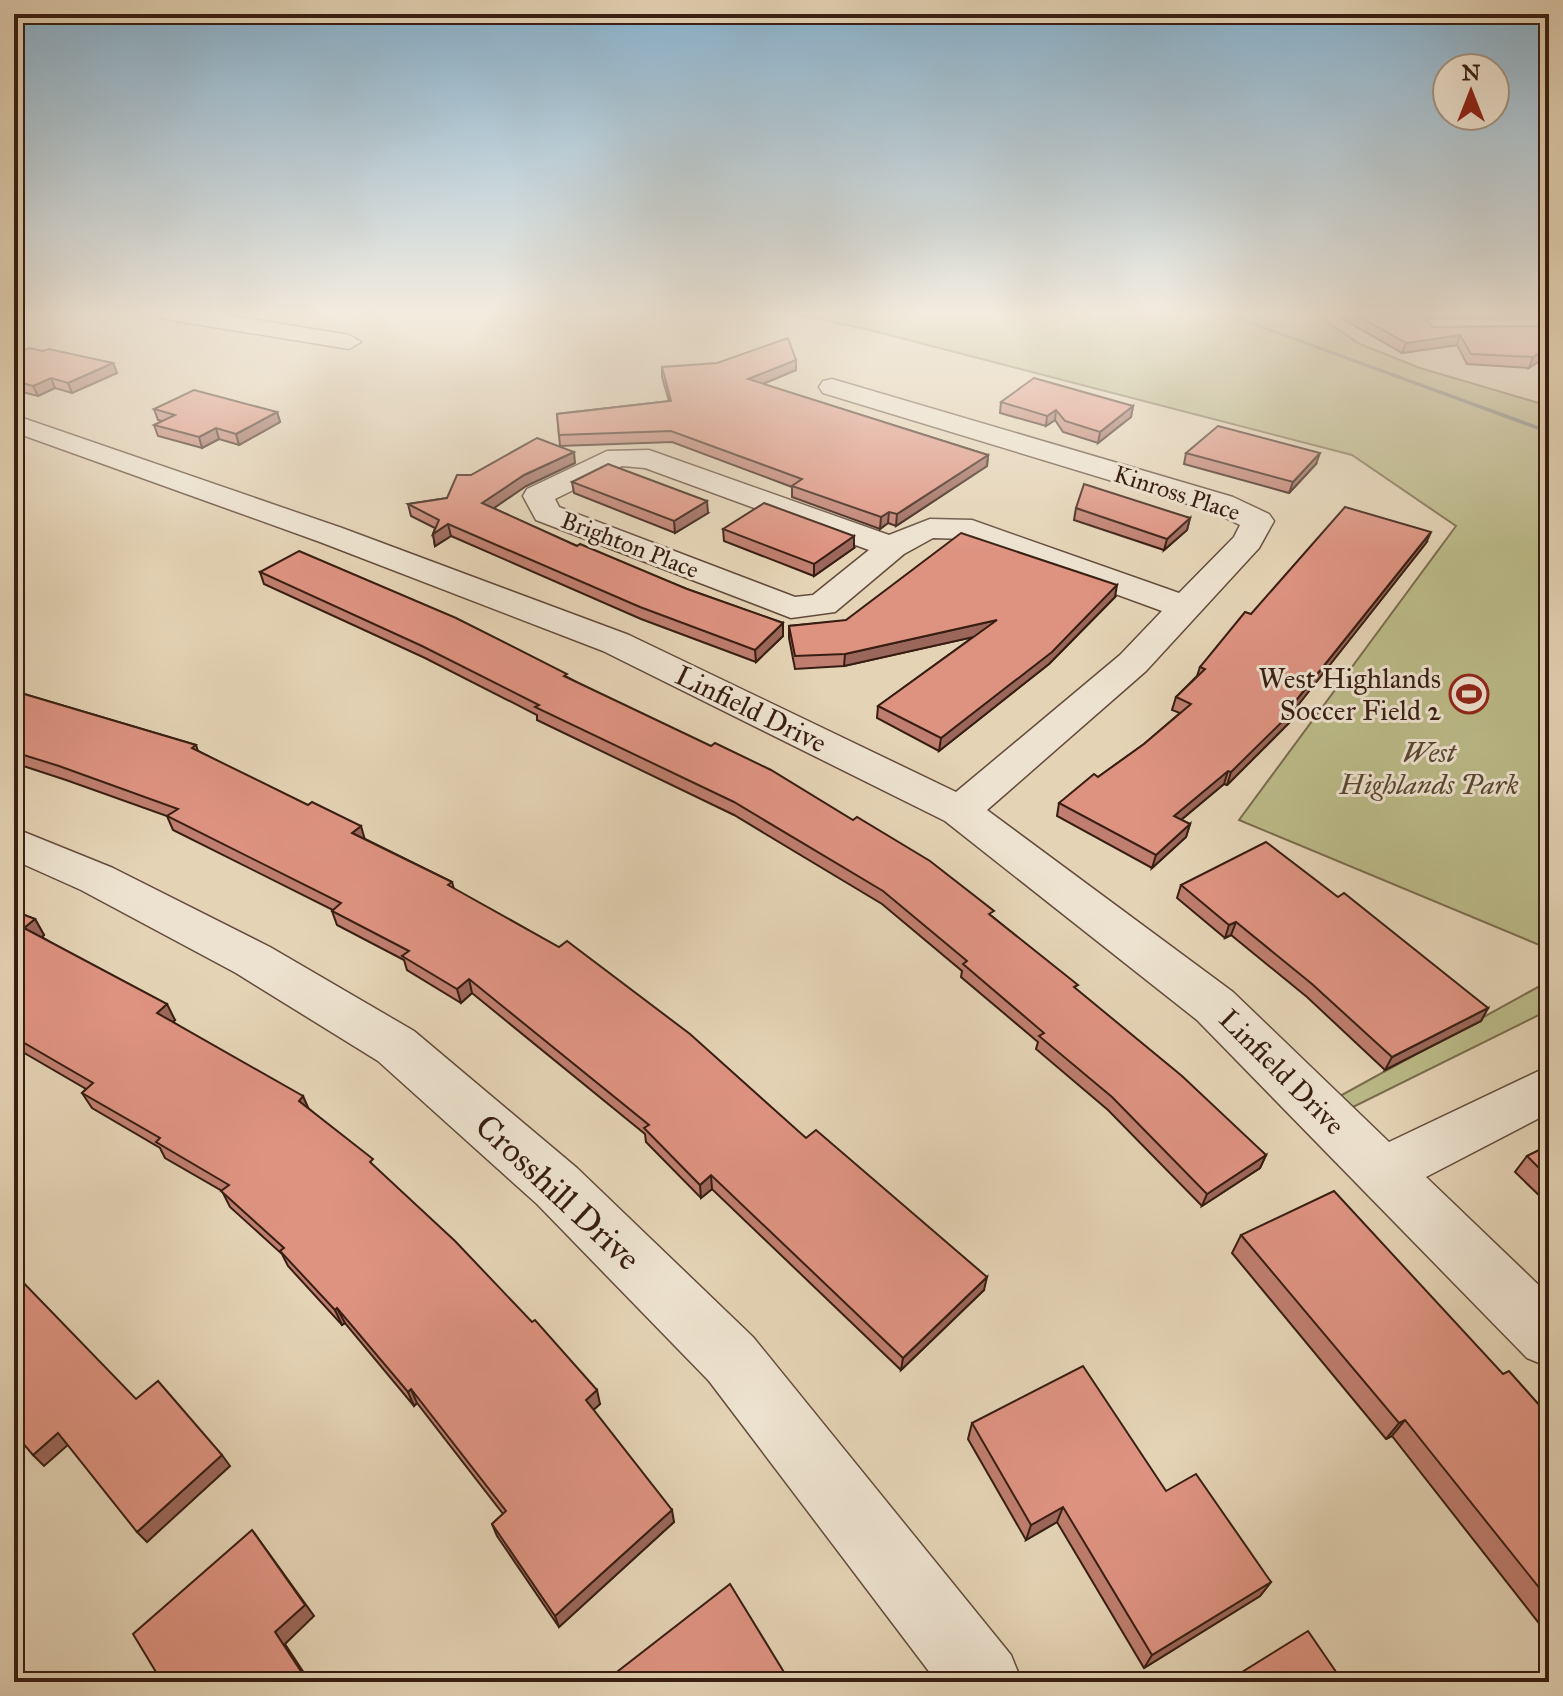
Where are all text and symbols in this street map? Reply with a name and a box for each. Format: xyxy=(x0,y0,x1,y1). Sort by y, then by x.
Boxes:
north arrow xyxy=(1431,52,1511,132)
text: N xyxy=(1462,59,1481,86)
street label: Kinross Place xyxy=(1110,459,1244,527)
street label: Brighton Place xyxy=(557,505,703,585)
street label: Linfield Drive xyxy=(670,657,832,761)
place label: West Highlands Soccer Field 2 xyxy=(1258,661,1441,728)
sports icon: West Highlands Soccer Field 2 xyxy=(1448,673,1490,715)
park label: West Highlands Park xyxy=(1338,735,1519,802)
street label: Linfield Drive xyxy=(1212,1002,1352,1142)
street label: Crosshill Drive xyxy=(467,1105,649,1279)

